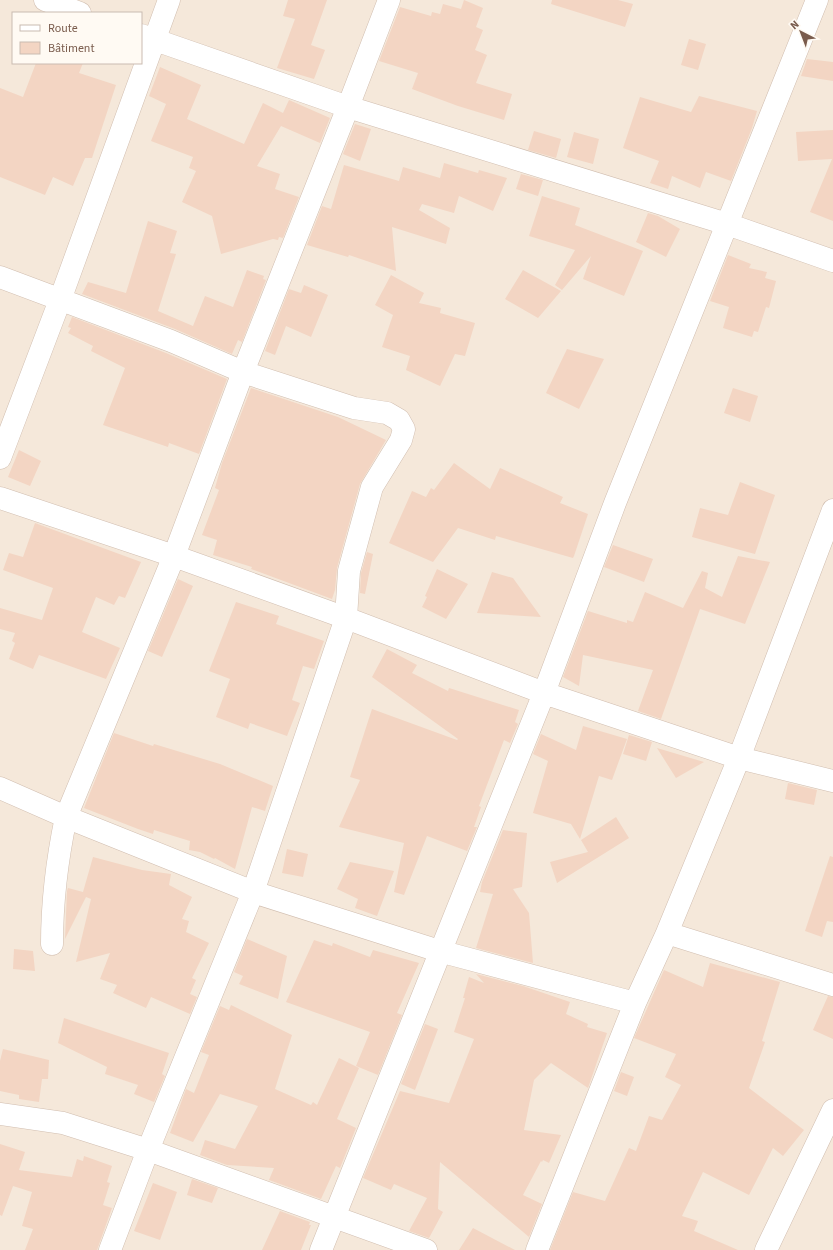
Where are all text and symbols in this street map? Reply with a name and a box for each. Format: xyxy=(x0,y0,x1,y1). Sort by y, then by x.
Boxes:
legend xyxy=(12,12,142,64)
north arrow xyxy=(781,12,821,52)
text: N xyxy=(787,17,802,33)
text: Route xyxy=(48,20,78,37)
text: Bâtiment xyxy=(48,40,94,57)

